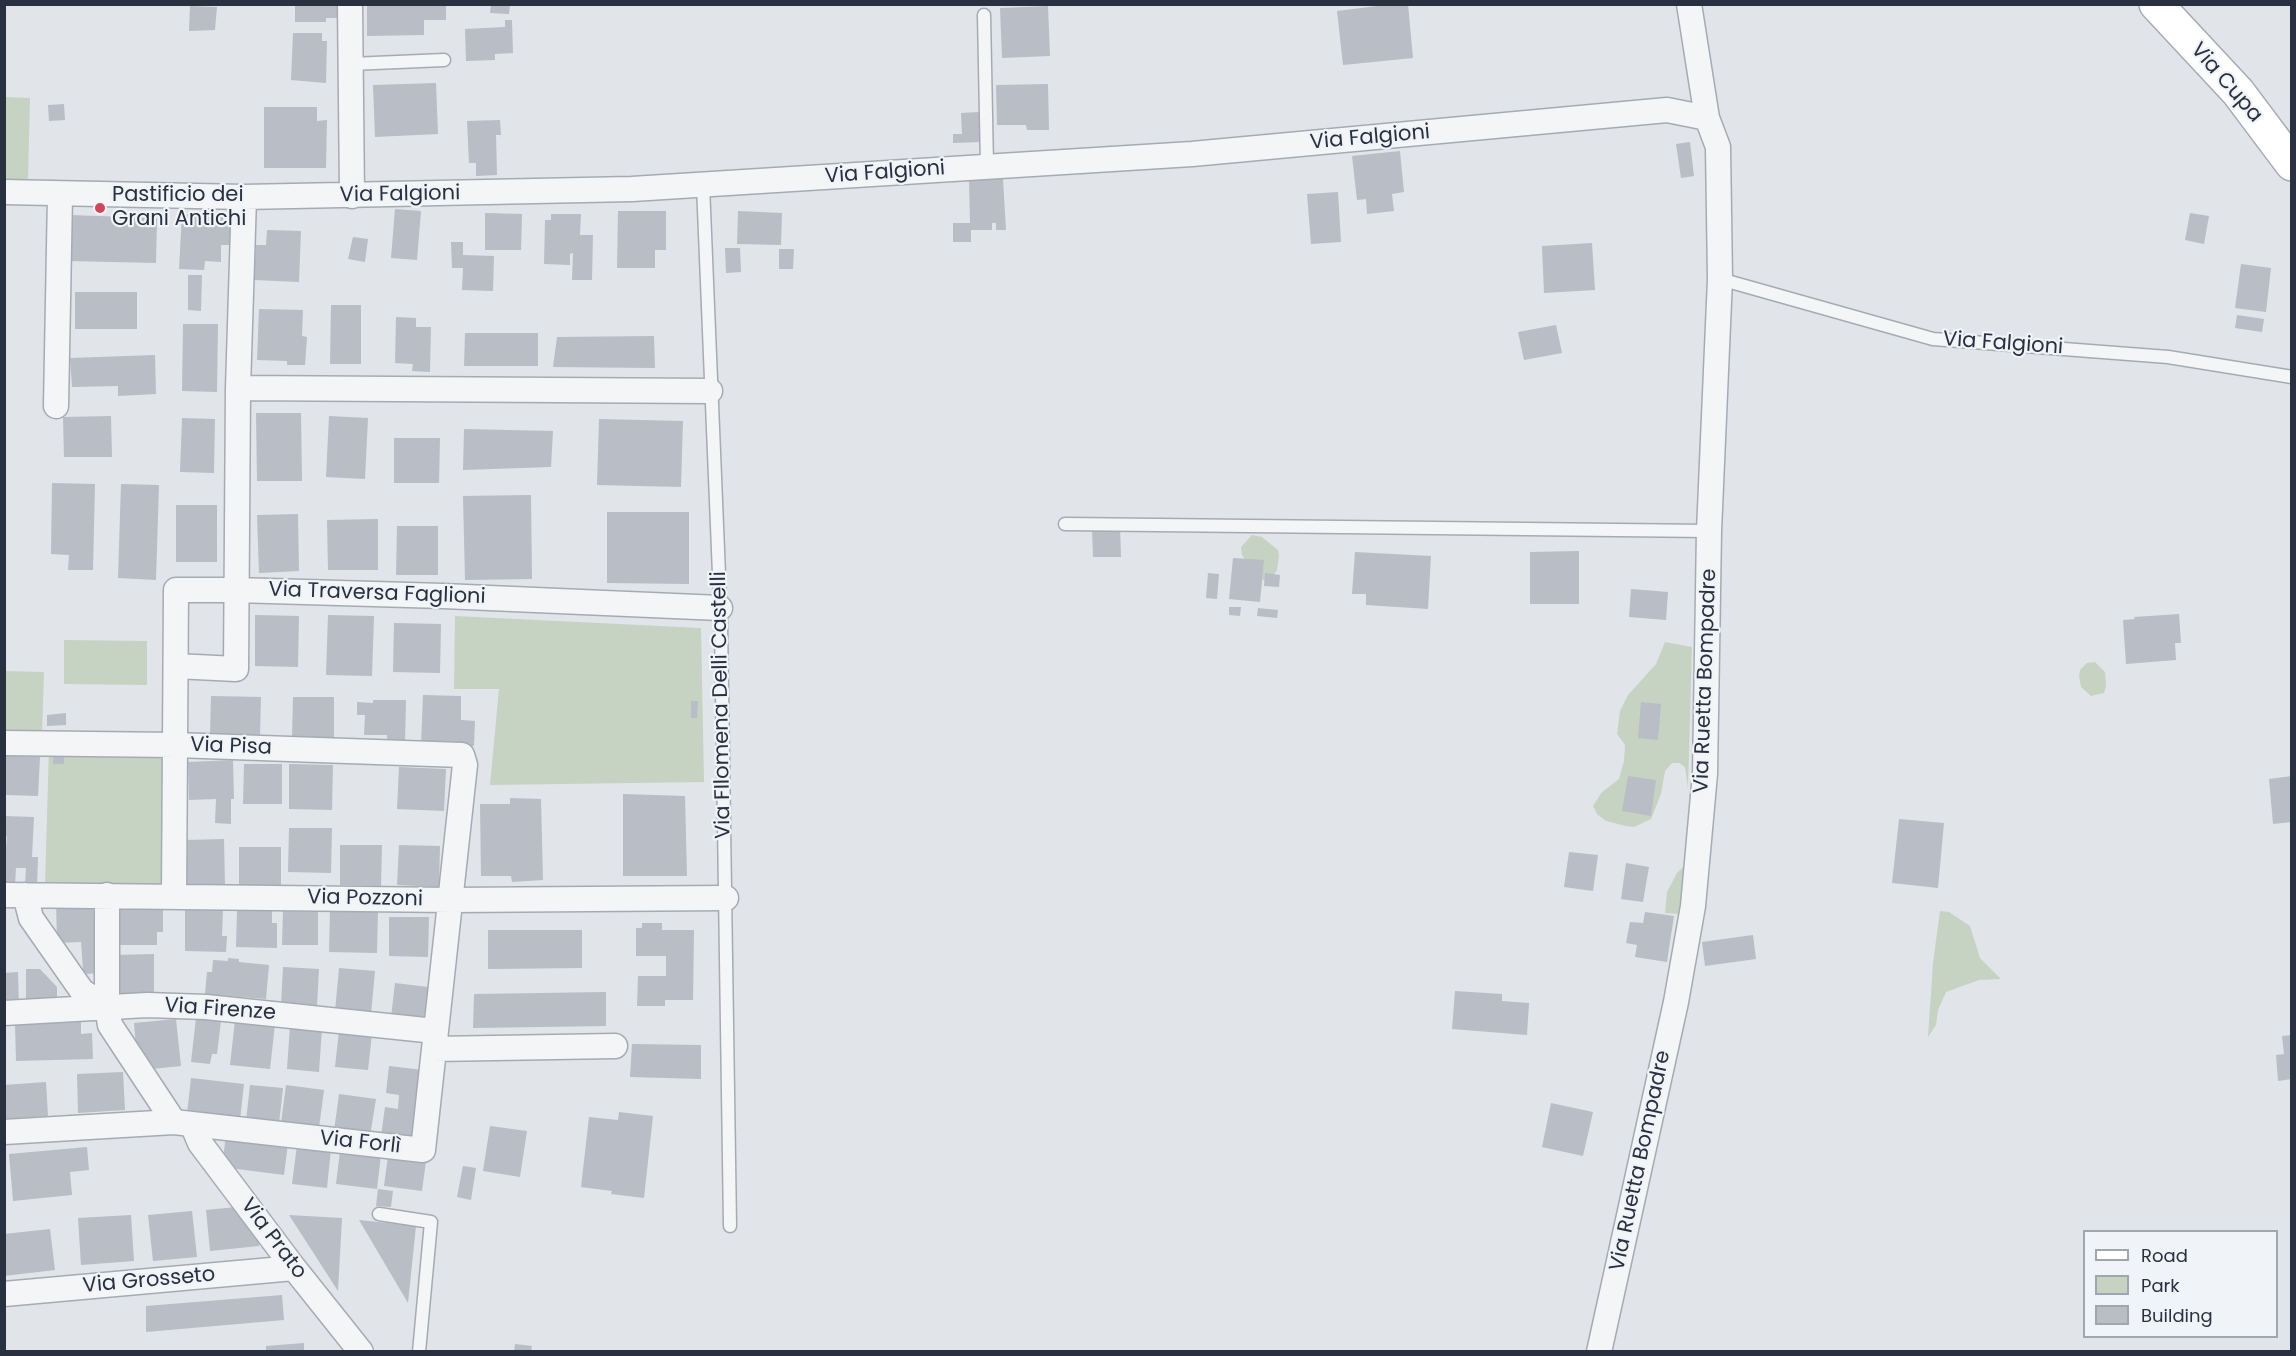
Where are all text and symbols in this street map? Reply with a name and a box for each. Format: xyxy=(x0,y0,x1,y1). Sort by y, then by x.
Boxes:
street label: Via Cupa xyxy=(2185,38,2267,128)
street label: Via Falgioni xyxy=(1309,120,1431,156)
street label: Via Falgioni xyxy=(824,156,946,190)
street label: Via Falgioni xyxy=(340,181,460,209)
place label: Pastificio dei Grani Antichi xyxy=(112,183,246,233)
marker: Pastificio dei Grani Antichi xyxy=(93,201,107,215)
street label: Via Falgioni xyxy=(1942,327,2064,361)
street label: Via Ruetta Bompadre xyxy=(1689,568,1723,794)
street label: Via FIlomena Delli Castelli xyxy=(707,571,737,839)
street label: Via Traversa Faglioni xyxy=(268,578,486,610)
street label: Via Pisa xyxy=(190,733,272,761)
street label: Via Pozzoni xyxy=(307,885,423,913)
street label: Via Firenze xyxy=(163,994,277,1026)
street label: Via Ruetta Bompadre xyxy=(1605,1048,1677,1274)
street label: Via Forlì xyxy=(318,1126,402,1160)
street label: Via Prato xyxy=(235,1194,311,1284)
legend xyxy=(2083,1230,2278,1338)
text: Road xyxy=(2141,1243,2188,1268)
street label: Via Grosseto xyxy=(82,1263,216,1299)
text: Park xyxy=(2141,1273,2180,1298)
text: Building xyxy=(2141,1303,2213,1328)

